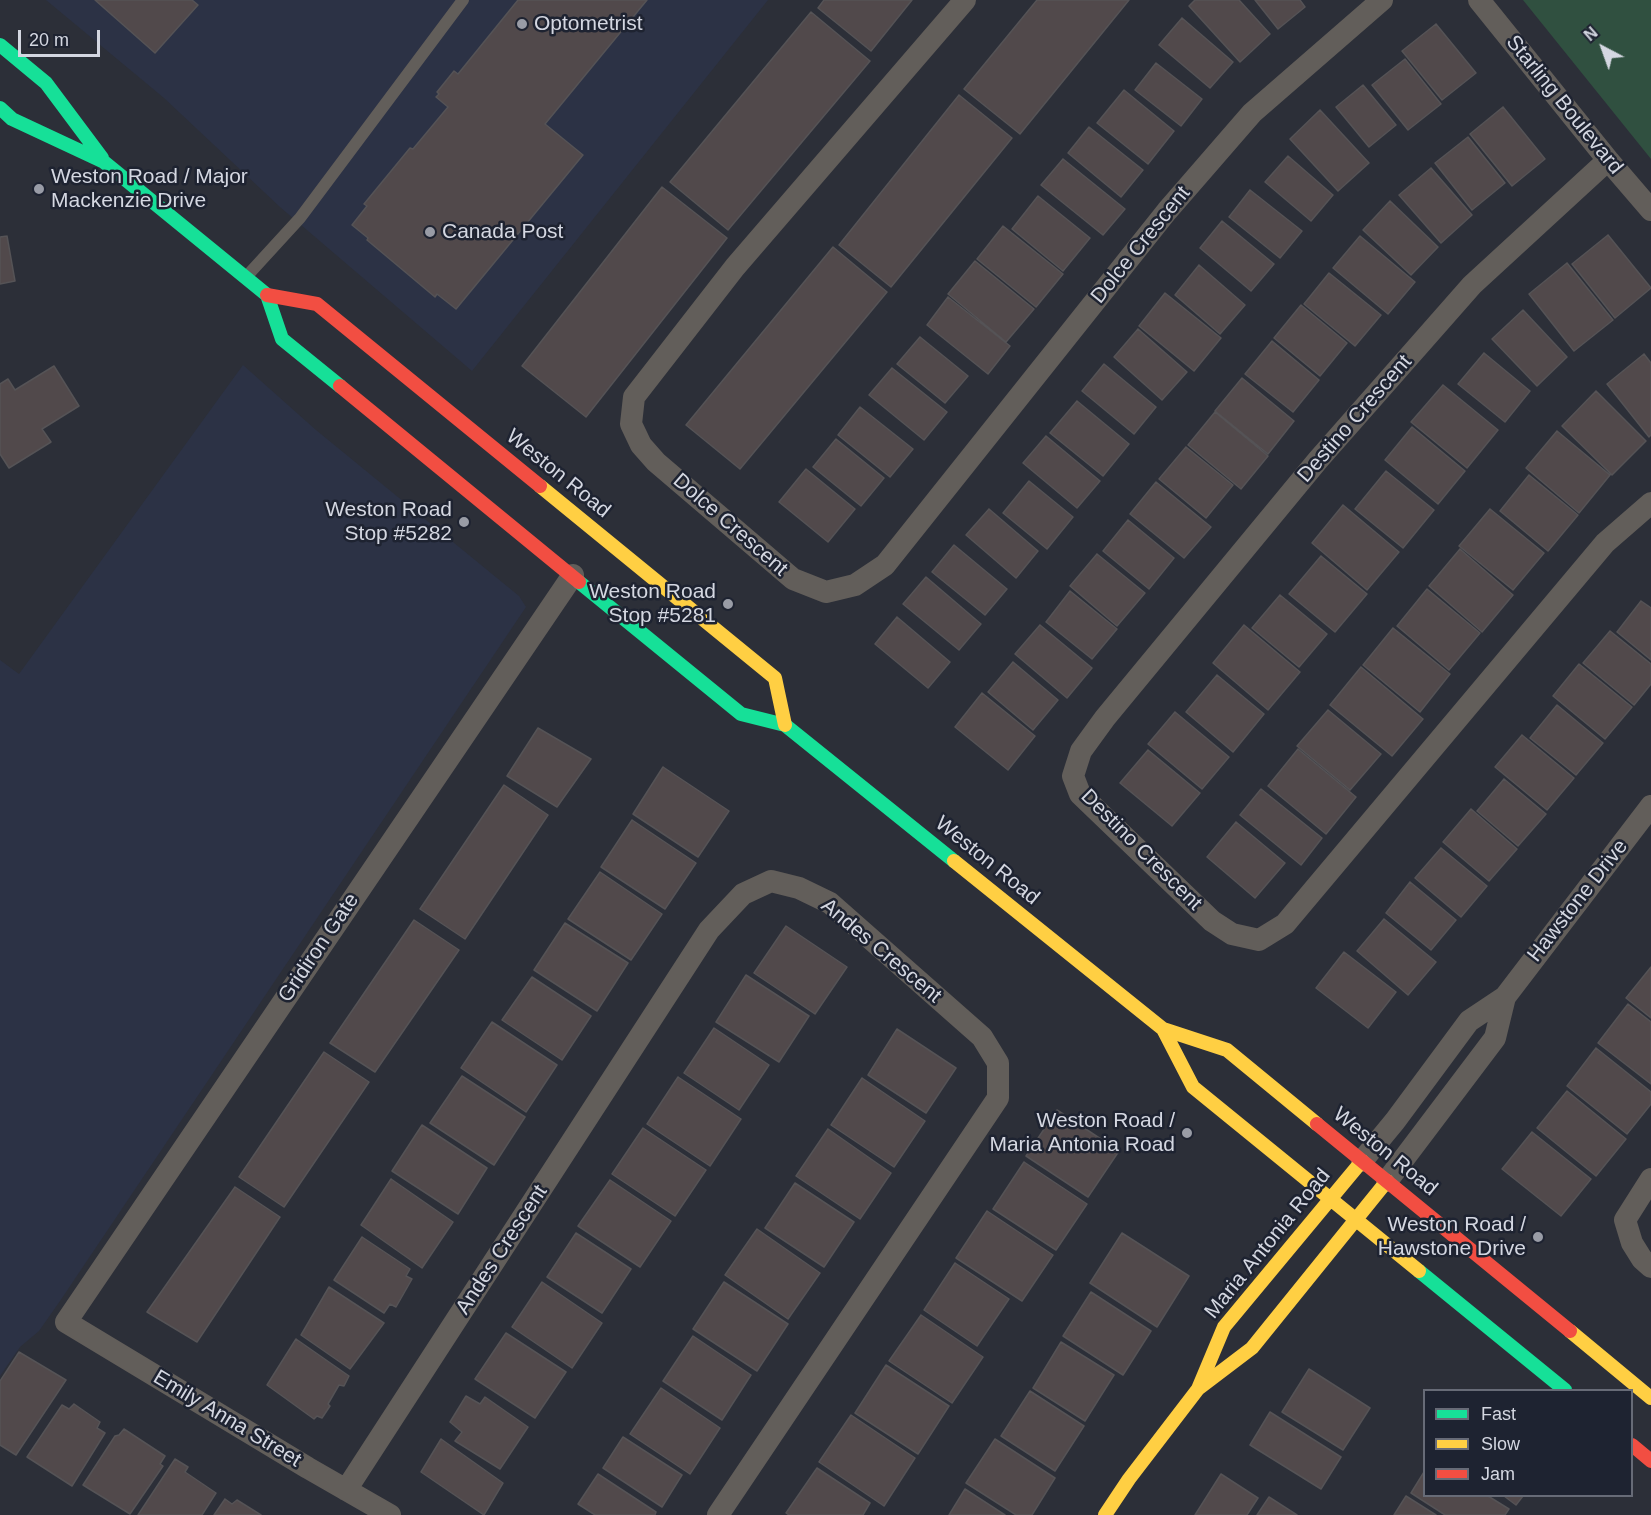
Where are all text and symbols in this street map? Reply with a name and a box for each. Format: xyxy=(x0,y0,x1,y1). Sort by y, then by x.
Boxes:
place label: Optometrist xyxy=(534,11,643,37)
marker: Optometrist xyxy=(515,17,529,31)
scale bar xyxy=(21,18,104,56)
north arrow xyxy=(1573,18,1633,78)
text: N xyxy=(1581,24,1601,44)
text: 20 m xyxy=(29,30,69,50)
street label: Starling Boulevard xyxy=(1500,30,1628,180)
place label: Weston Road / Major Mackenzie Drive xyxy=(51,164,248,214)
street label: Dolce Crescent xyxy=(1086,181,1196,309)
marker: Weston Road / Major Mackenzie Drive xyxy=(32,182,46,196)
place label: Canada Post xyxy=(442,219,563,245)
marker: Canada Post xyxy=(423,225,437,239)
street label: Destino Crescent xyxy=(1293,350,1417,488)
street label: Weston Road xyxy=(501,424,615,524)
street label: Dolce Crescent xyxy=(668,468,792,582)
place label: Weston Road Stop #5282 xyxy=(325,497,452,547)
marker: Weston Road Stop #5282 xyxy=(457,515,471,529)
place label: Weston Road Stop #5281 xyxy=(589,579,716,629)
marker: Weston Road Stop #5281 xyxy=(721,597,735,611)
street label: Destino Crescent xyxy=(1075,784,1207,916)
street label: Weston Road xyxy=(930,811,1044,911)
street label: Hawstone Drive xyxy=(1522,835,1634,967)
street label: Gridiron Gate xyxy=(273,889,365,1007)
street label: Andes Crescent xyxy=(816,893,946,1009)
street label: Weston Road xyxy=(1328,1102,1442,1202)
place label: Weston Road / Maria Antonia Road xyxy=(989,1108,1175,1158)
marker: Weston Road / Maria Antonia Road xyxy=(1180,1126,1194,1140)
street label: Maria Antonia Road xyxy=(1200,1164,1336,1324)
street label: Andes Crescent xyxy=(451,1180,553,1320)
place label: Weston Road / Hawstone Drive xyxy=(1378,1212,1526,1262)
marker: Weston Road / Hawstone Drive xyxy=(1531,1230,1545,1244)
street label: Emily Anna Street xyxy=(148,1365,306,1473)
legend xyxy=(1423,1389,1633,1497)
text: Fast xyxy=(1481,1404,1516,1424)
text: Slow xyxy=(1481,1434,1520,1454)
text: Jam xyxy=(1481,1464,1515,1484)

